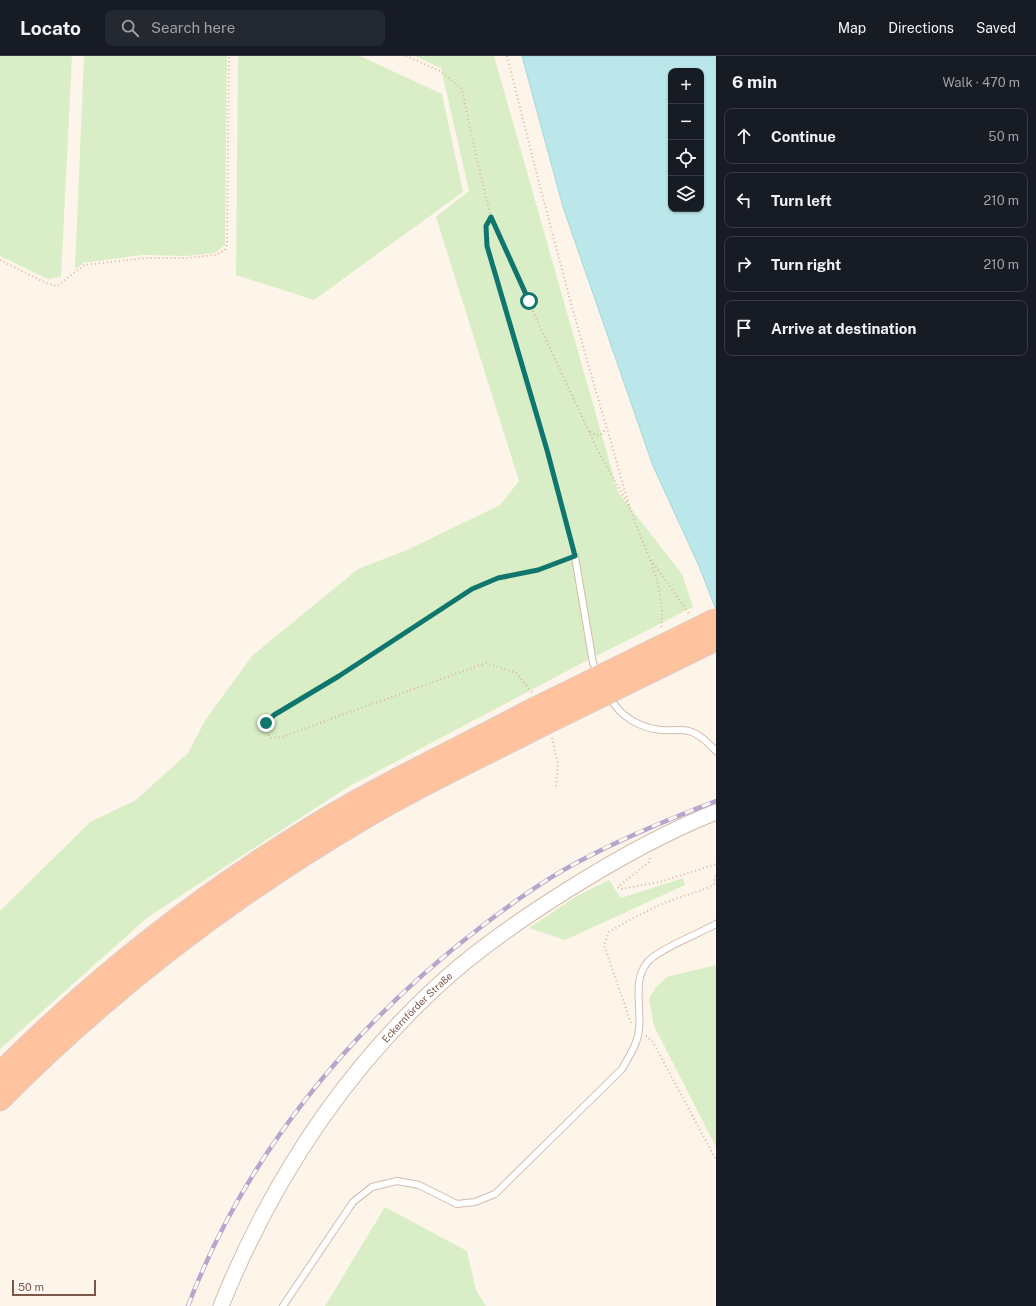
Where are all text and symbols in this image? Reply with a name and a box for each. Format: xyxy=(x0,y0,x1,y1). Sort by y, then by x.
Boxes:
search box xyxy=(105,10,385,46)
text: Locato xyxy=(20,17,81,39)
icon: search xyxy=(119,17,141,39)
text: Search here xyxy=(151,19,235,36)
text: Map xyxy=(838,20,866,36)
text: Directions xyxy=(888,20,954,36)
text: Saved xyxy=(976,20,1016,36)
map controls xyxy=(668,68,704,212)
button: + xyxy=(668,68,704,104)
text: 6 min xyxy=(732,72,777,92)
text: Walk · 470 m xyxy=(943,75,1020,90)
button: − xyxy=(668,104,704,140)
icon: ahead xyxy=(733,125,755,147)
text: Continue xyxy=(771,128,836,145)
text: 50 m xyxy=(988,129,1019,144)
button: locate xyxy=(668,140,704,176)
button: layers xyxy=(668,176,704,212)
icon: left xyxy=(733,189,755,211)
text: Turn left xyxy=(771,192,832,209)
text: 210 m xyxy=(984,193,1019,208)
icon: right xyxy=(733,253,755,275)
text: Turn right xyxy=(771,256,841,273)
text: 210 m xyxy=(984,257,1019,272)
route start xyxy=(520,292,538,310)
icon: arrive xyxy=(733,317,755,339)
text: Arrive at destination xyxy=(771,320,916,337)
route end xyxy=(257,714,275,732)
street label: Eckernförder Straße xyxy=(379,969,455,1045)
scale bar xyxy=(12,1278,96,1297)
text: 50 m xyxy=(18,1281,44,1293)

